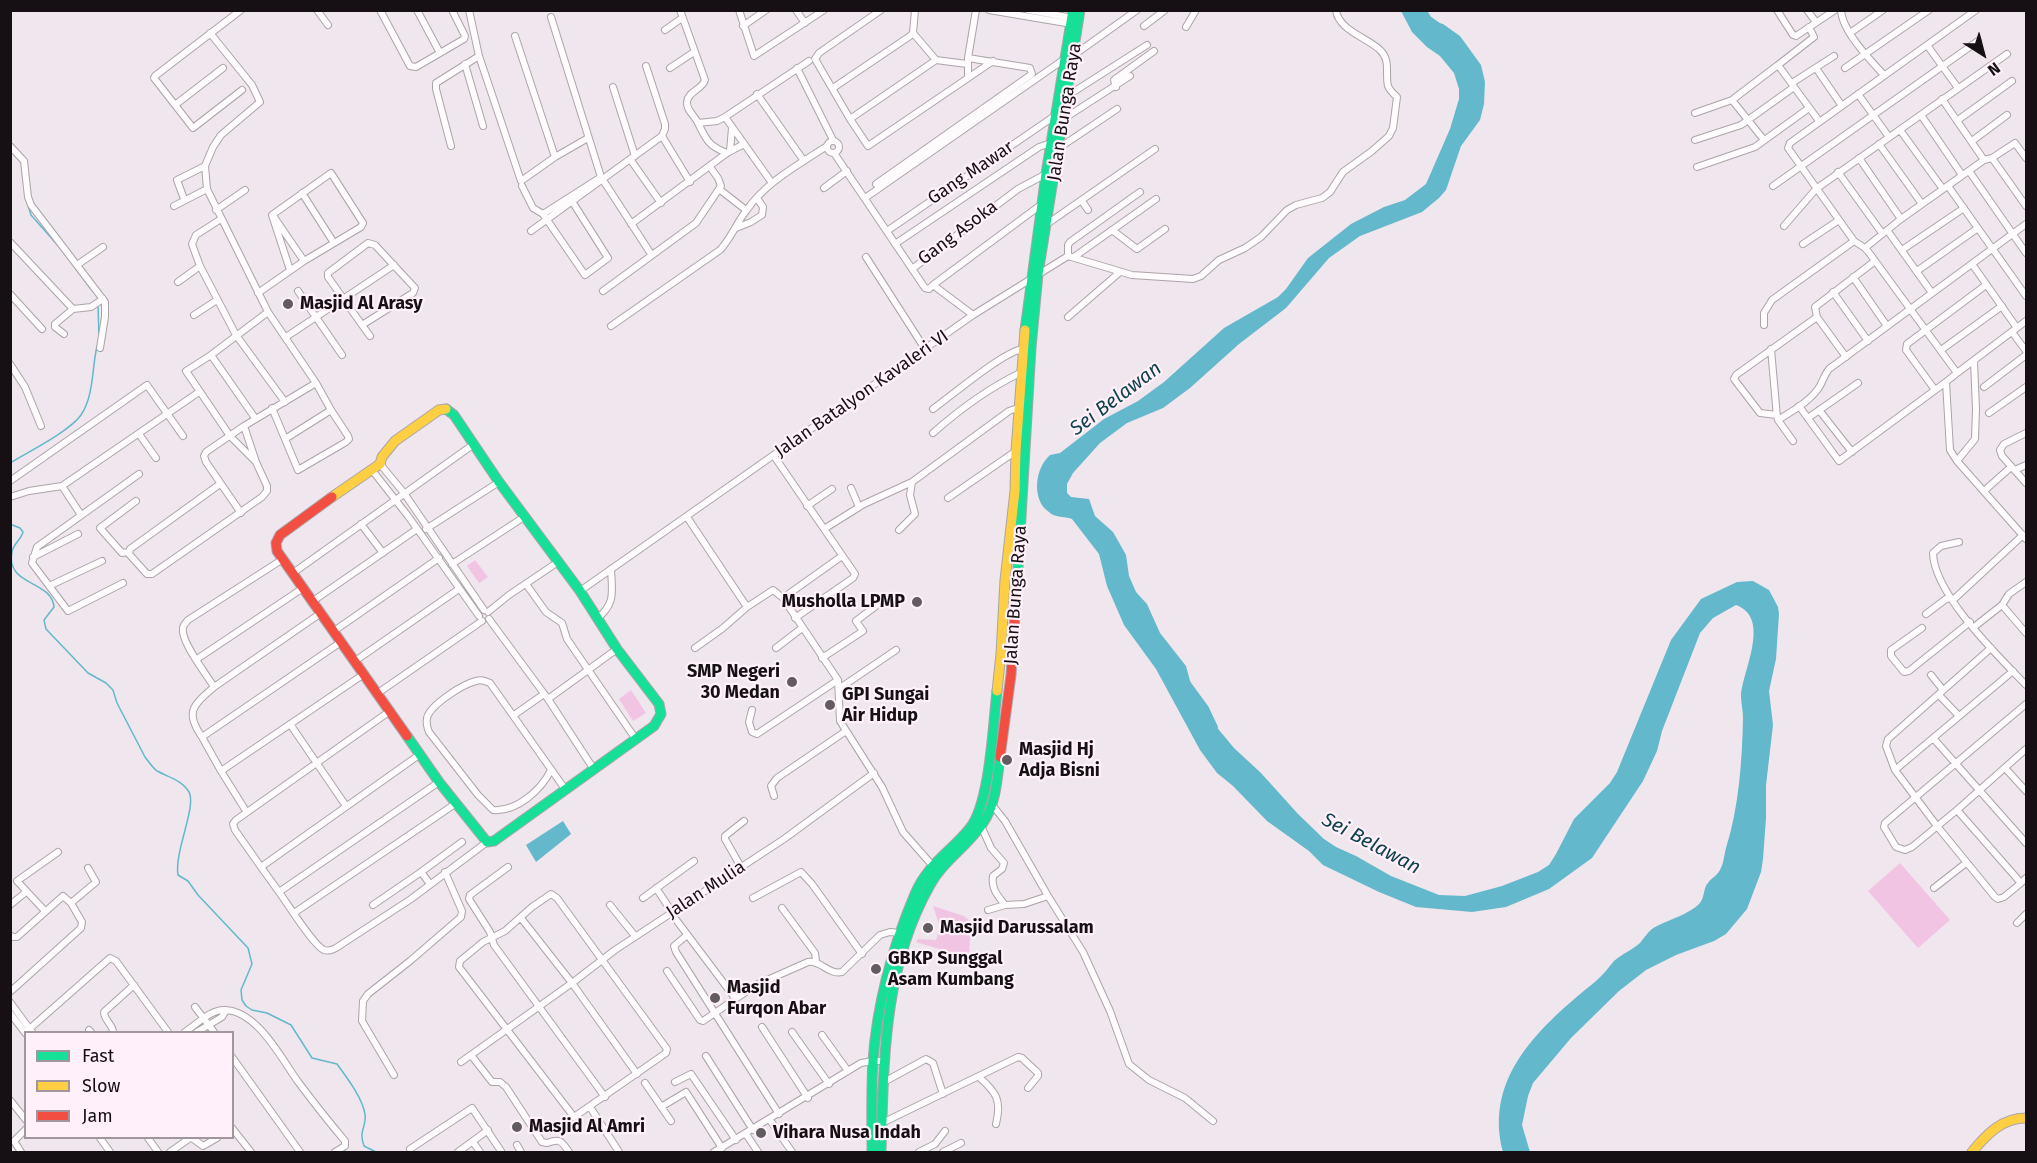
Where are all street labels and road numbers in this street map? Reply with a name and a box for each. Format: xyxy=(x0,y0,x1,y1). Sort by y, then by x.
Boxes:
street label: Jalan Bunga Raya xyxy=(1043,41,1087,183)
street label: Gang Mawar xyxy=(924,136,1018,210)
street label: Gang Asoka xyxy=(914,196,1002,270)
street label: Jalan Batalyon Kavaleri VI xyxy=(771,326,953,462)
street label: Jalan Bunga Raya xyxy=(1000,525,1032,665)
street label: Jalan Mulia xyxy=(662,856,750,924)

